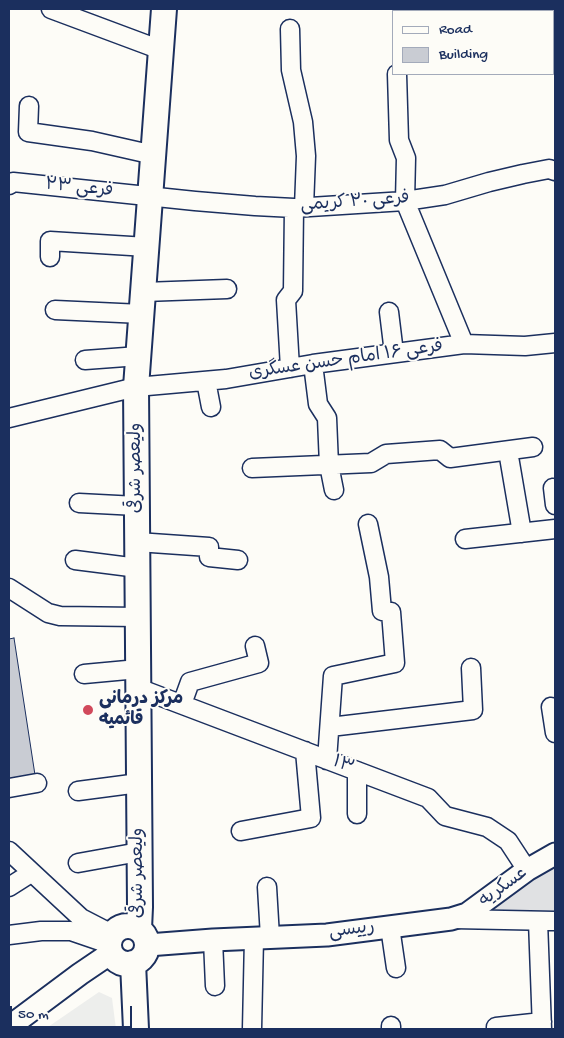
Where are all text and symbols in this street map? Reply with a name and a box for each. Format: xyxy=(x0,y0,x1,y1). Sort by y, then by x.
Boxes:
legend xyxy=(392,10,554,75)
text: Road xyxy=(439,21,472,39)
text: Building xyxy=(439,46,488,64)
street label: فرعی ۲۳ xyxy=(44,175,114,203)
street label: فرعی ۲۰ کریمی xyxy=(300,188,410,218)
street label: فرعی ۱۶ امام حسن عسگری xyxy=(248,337,444,385)
street label: ولیعصر شرقی xyxy=(126,423,148,513)
place label: مرکز درمانی قائمیه xyxy=(99,689,183,732)
marker: مرکز درمانی قائمیه xyxy=(81,703,95,717)
street label: ۱۳ xyxy=(329,752,357,780)
street label: ولیعصر شرقی xyxy=(128,828,150,918)
street label: عسکریه xyxy=(476,863,532,913)
street label: رییسی xyxy=(328,917,376,945)
scale bar xyxy=(12,996,135,1028)
text: 50 m xyxy=(18,1006,49,1024)

